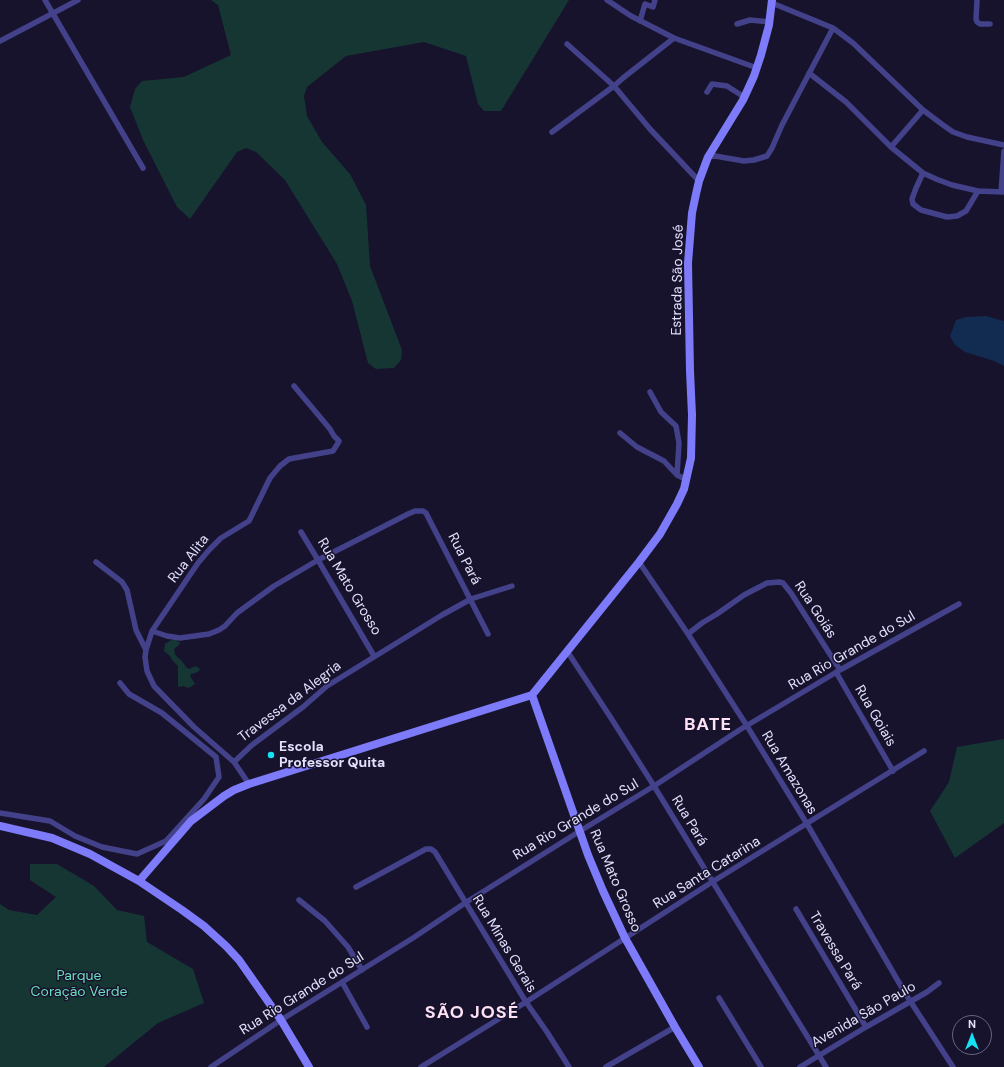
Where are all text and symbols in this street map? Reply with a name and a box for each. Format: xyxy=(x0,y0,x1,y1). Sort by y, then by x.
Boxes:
street label: Estrada São José xyxy=(669,224,687,336)
street label: Rua Pará xyxy=(444,530,484,588)
street label: Rua Alita xyxy=(165,532,213,586)
street label: Rua Mato Grosso xyxy=(313,535,385,639)
street label: Rua Goiás xyxy=(790,578,840,642)
street label: Rua Rio Grande do Sul xyxy=(786,608,918,694)
street label: Travessa da Alegria xyxy=(235,658,345,746)
street label: Rua Goiais xyxy=(851,682,899,750)
district label: BATE xyxy=(684,714,732,736)
street label: Rua Amazonas xyxy=(757,728,821,818)
place label: Escola Professor Quita xyxy=(279,739,385,772)
marker: Escola Professor Quita xyxy=(266,750,276,760)
street label: Rua Rio Grande do Sul xyxy=(510,776,642,864)
street label: Rua Pará xyxy=(667,793,711,849)
street label: Rua Mato Grosso xyxy=(586,827,644,935)
street label: Rua Santa Catarina xyxy=(650,833,764,913)
street label: Rua Minas Gerais xyxy=(468,892,540,996)
street label: Travessa Pará xyxy=(805,909,865,993)
street label: Rua Rio Grande do Sul xyxy=(237,949,367,1039)
park label: Parque Coração Verde xyxy=(31,968,127,1000)
street label: Avenida São Paulo xyxy=(809,978,919,1052)
district label: SÃO JOSÉ xyxy=(425,1002,519,1024)
north arrow xyxy=(952,1015,992,1055)
text: N xyxy=(968,1017,976,1031)

